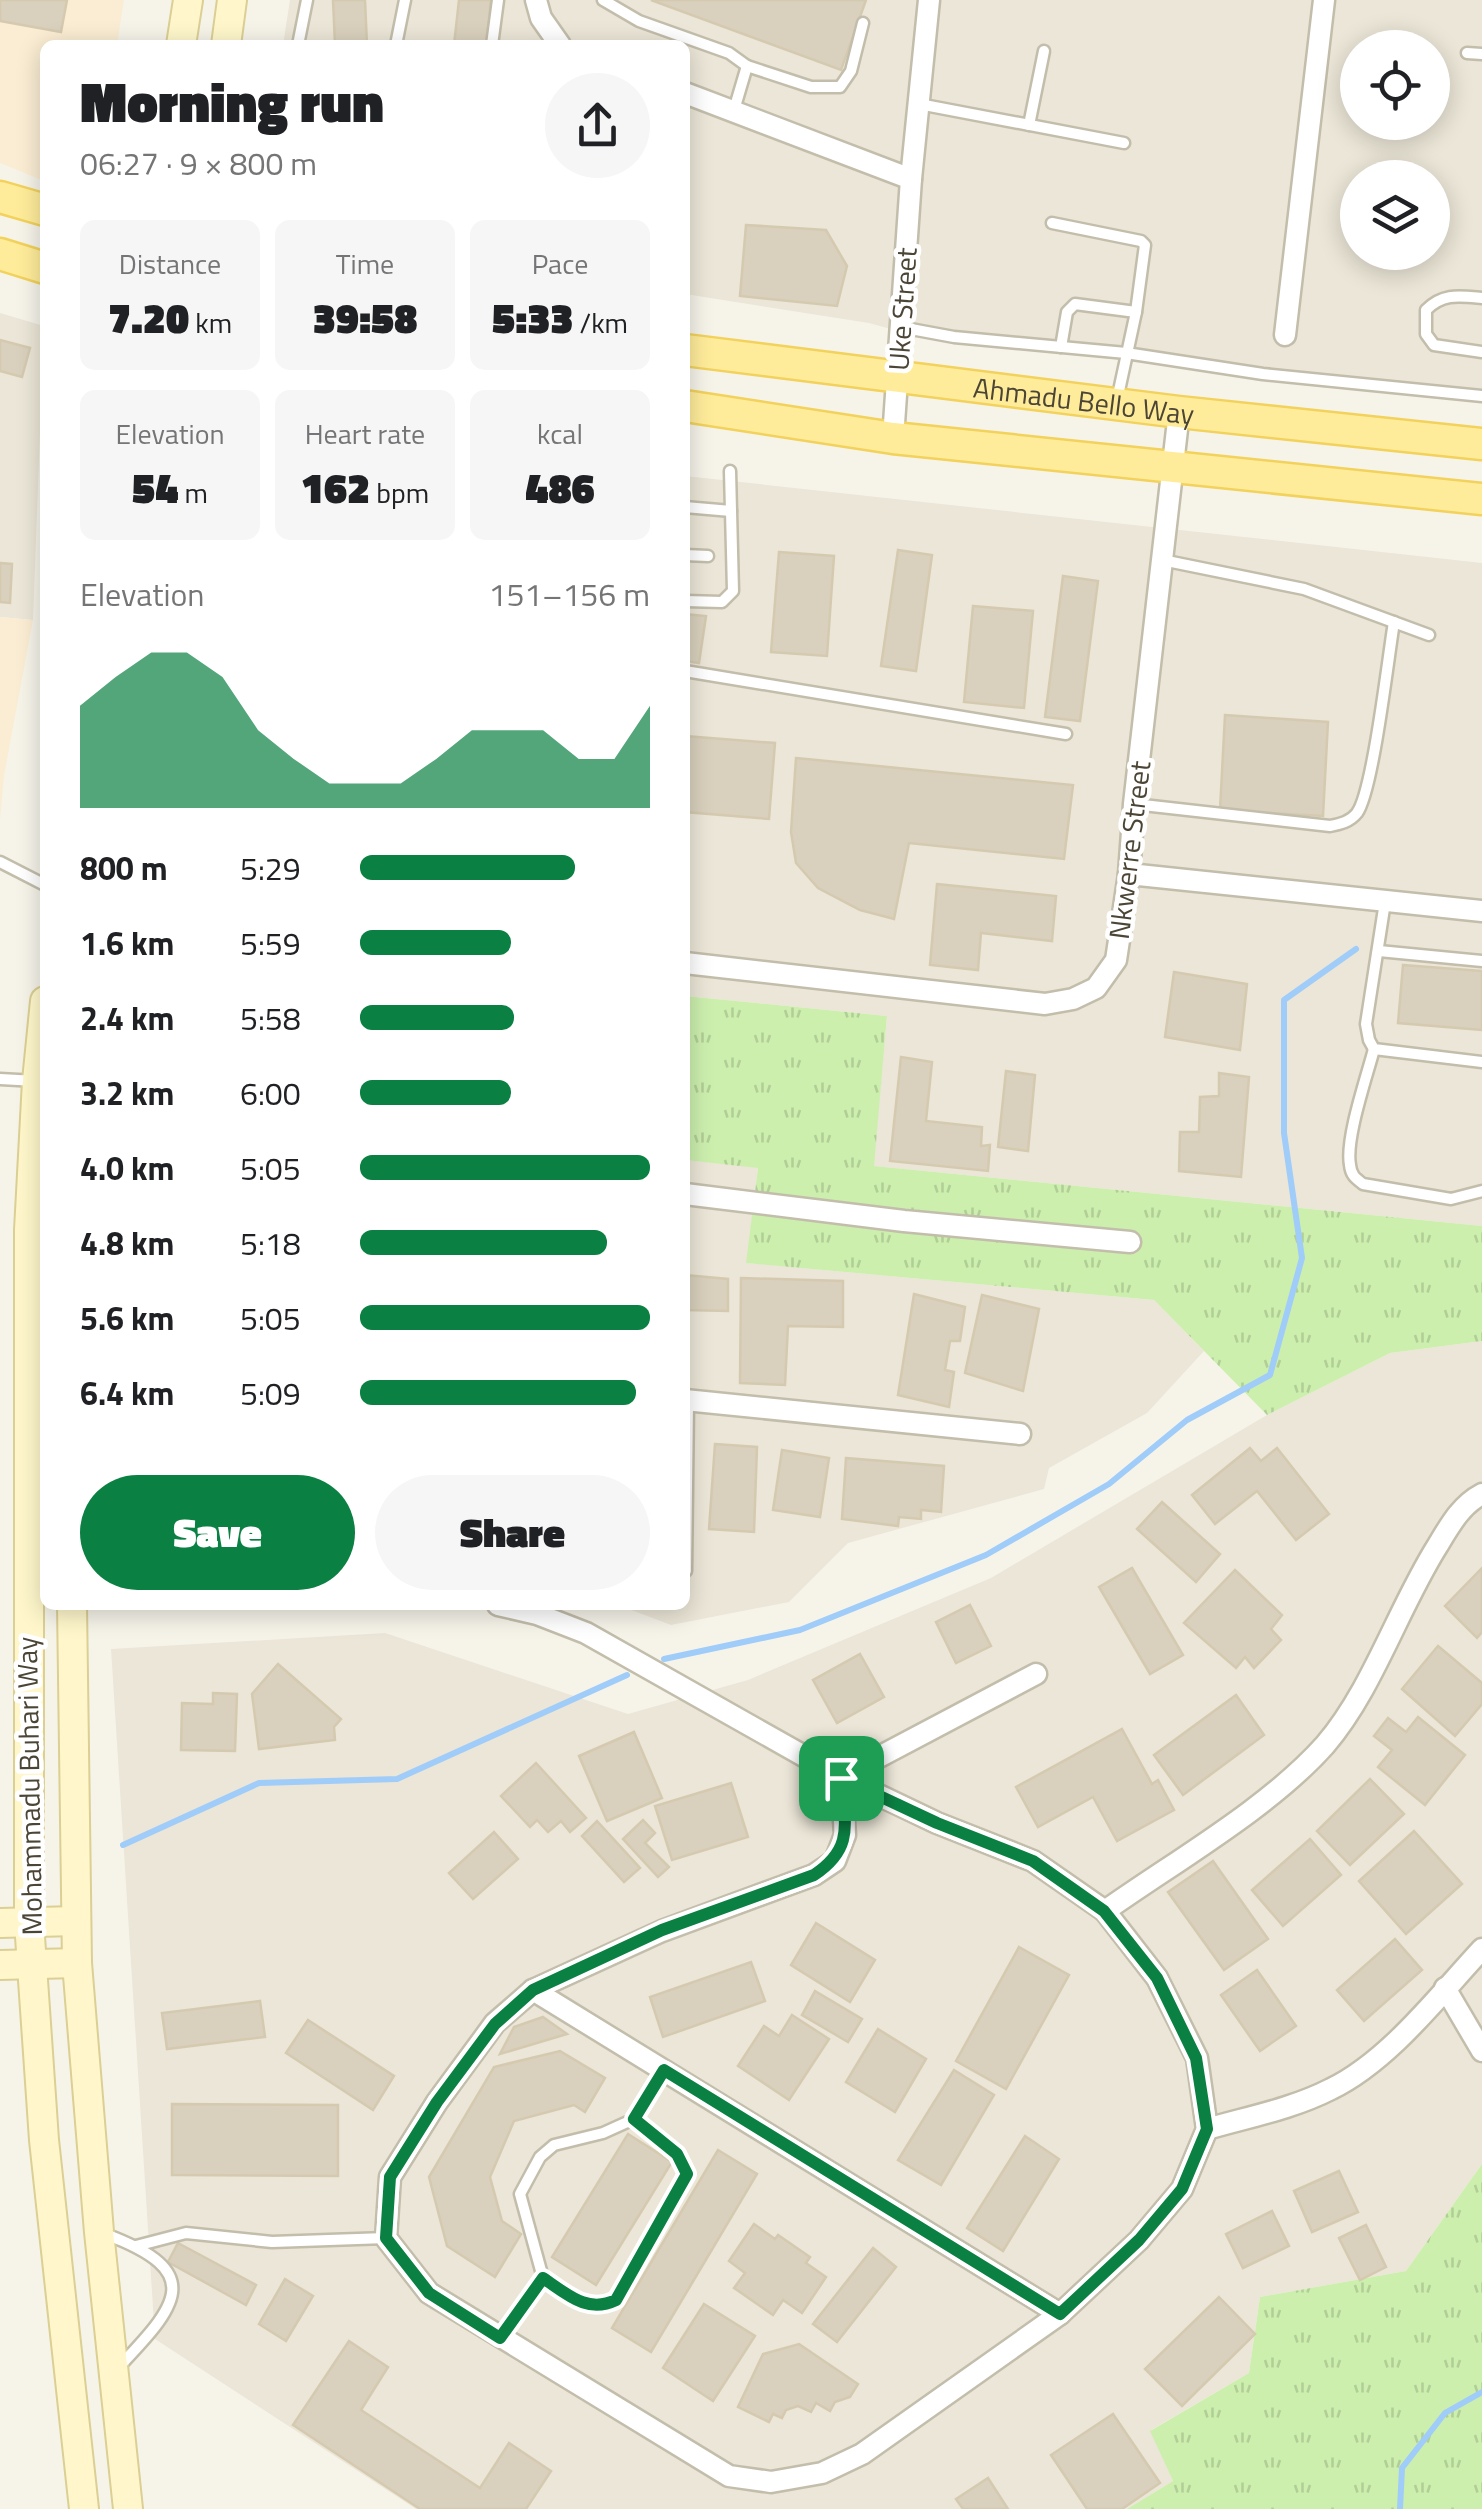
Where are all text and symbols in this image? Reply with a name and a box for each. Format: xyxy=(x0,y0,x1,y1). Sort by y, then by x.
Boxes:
map controls xyxy=(1340,30,1450,270)
button: locate xyxy=(1340,30,1450,140)
text: Morning run xyxy=(80,60,384,143)
button: share xyxy=(545,73,650,178)
text: 06:27 · 9 × 800 m xyxy=(80,139,317,187)
button: layers xyxy=(1340,160,1450,270)
text: Distance xyxy=(119,242,221,285)
text: Time xyxy=(336,242,394,285)
text: Pace xyxy=(532,242,588,285)
street label: Uke Street xyxy=(876,246,928,372)
text: 7.20 xyxy=(108,285,189,349)
text: 39:58 xyxy=(313,285,417,349)
text: 5:33 xyxy=(492,285,573,349)
text: km xyxy=(189,301,232,344)
text: /km xyxy=(573,301,628,344)
street label: Ahmadu Bello Way xyxy=(971,365,1196,435)
text: Elevation xyxy=(116,412,224,455)
text: Heart rate xyxy=(305,412,425,455)
text: kcal xyxy=(537,412,583,455)
text: 54 xyxy=(132,455,178,519)
text: 162 xyxy=(301,455,370,519)
text: 486 xyxy=(525,455,595,519)
text: m xyxy=(178,471,208,514)
text: bpm xyxy=(370,471,429,514)
text: Elevation xyxy=(80,570,204,618)
text: 151–156 m xyxy=(488,570,650,618)
street label: Nkwerre Street xyxy=(1097,758,1161,942)
text: 800 m xyxy=(80,844,168,892)
text: 5:29 xyxy=(240,844,301,892)
text: 1.6 km xyxy=(80,919,174,967)
text: 5:59 xyxy=(240,919,301,967)
text: 2.4 km xyxy=(80,994,174,1042)
text: 5:58 xyxy=(240,994,301,1042)
text: 3.2 km xyxy=(80,1069,174,1117)
text: 6:00 xyxy=(240,1069,301,1117)
text: 4.0 km xyxy=(80,1144,174,1192)
text: 5:05 xyxy=(240,1144,301,1192)
text: 4.8 km xyxy=(80,1219,174,1267)
text: 5:18 xyxy=(240,1219,301,1267)
text: 5.6 km xyxy=(80,1294,174,1342)
text: 5:05 xyxy=(240,1294,301,1342)
text: 6.4 km xyxy=(80,1369,174,1417)
text: 5:09 xyxy=(240,1369,301,1417)
button: Save xyxy=(80,1475,355,1590)
button: Share xyxy=(375,1475,650,1590)
street label: Mohammadu Buhari Way xyxy=(5,1636,53,1936)
pin xyxy=(799,1736,884,1821)
icon: arrive xyxy=(814,1751,869,1806)

